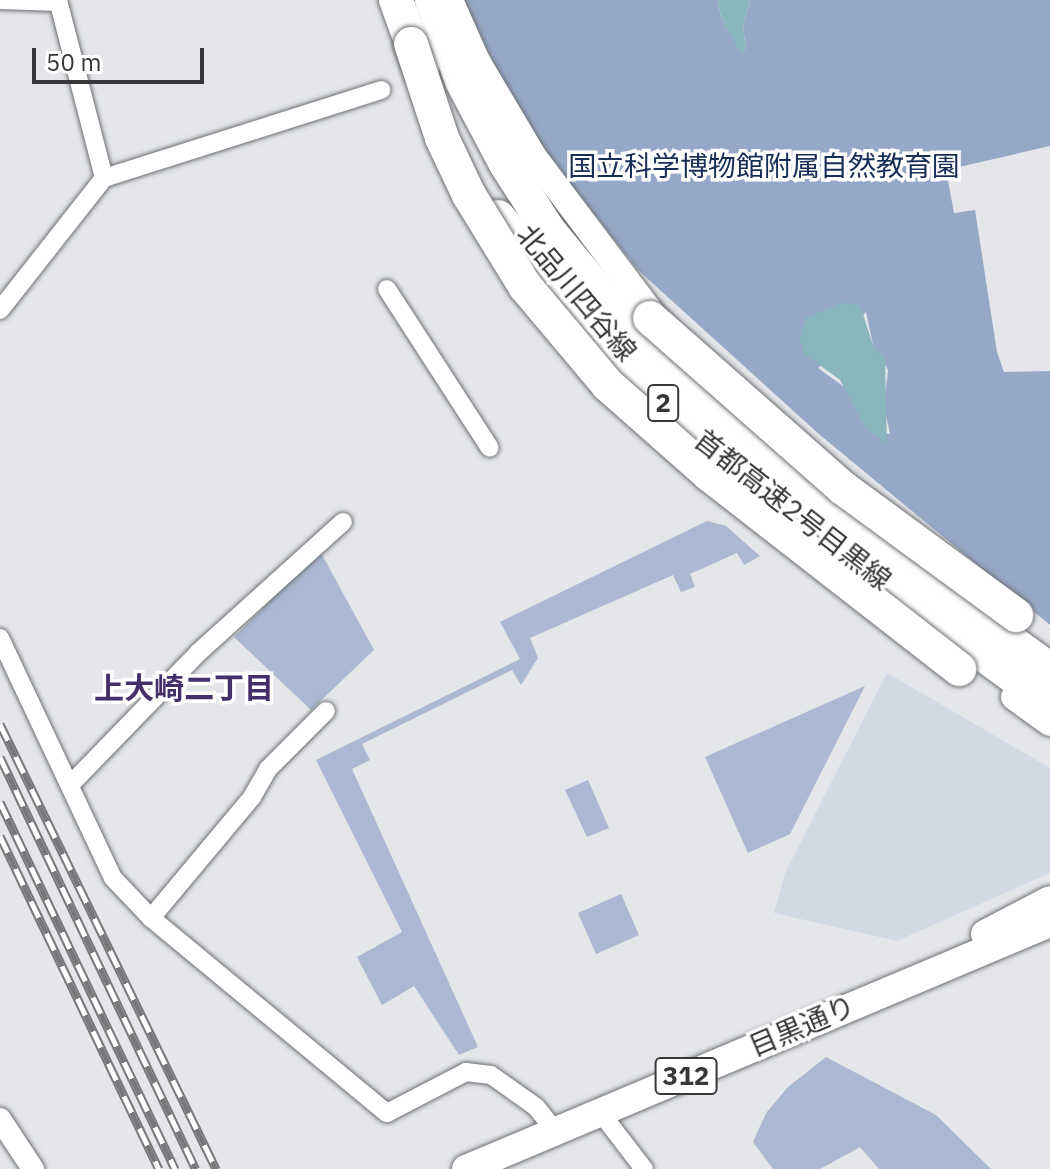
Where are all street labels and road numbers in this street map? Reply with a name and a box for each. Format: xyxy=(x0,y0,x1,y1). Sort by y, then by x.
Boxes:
street label: 北品川四谷線 xyxy=(510,218,644,368)
road number: 2 xyxy=(647,381,679,425)
street label: 首都高速2号目黒線 xyxy=(688,423,898,597)
street label: 目黒通り xyxy=(744,989,860,1063)
road number: 312 xyxy=(654,1054,718,1098)

